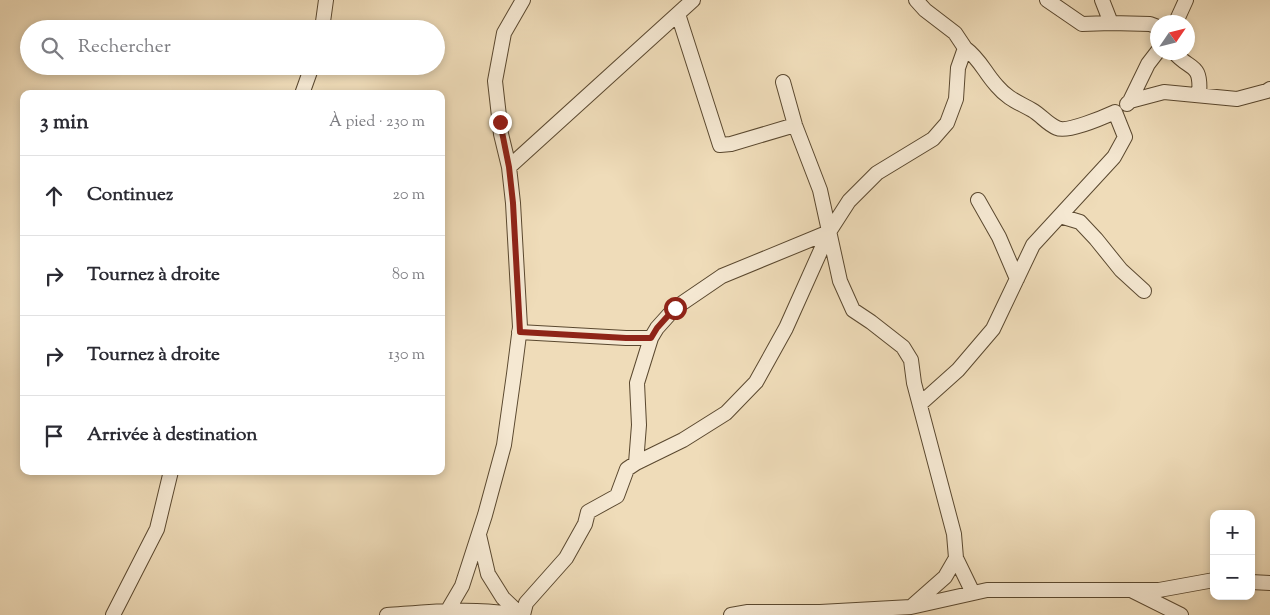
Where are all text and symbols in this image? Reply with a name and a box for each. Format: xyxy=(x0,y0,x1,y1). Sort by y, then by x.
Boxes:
north arrow xyxy=(1150,15,1195,60)
search box xyxy=(20,20,445,75)
icon: search xyxy=(38,34,66,62)
text: Rechercher xyxy=(78,34,171,61)
text: 3 min xyxy=(40,108,89,138)
text: À pied · 230 m xyxy=(329,111,425,134)
route end xyxy=(489,111,512,134)
icon: ahead xyxy=(40,182,68,210)
text: Continuez xyxy=(87,182,173,209)
text: 20 m xyxy=(392,184,425,207)
icon: right xyxy=(40,262,68,290)
text: Tournez à droite xyxy=(87,262,220,289)
text: 80 m xyxy=(392,264,425,287)
route start xyxy=(664,297,687,320)
icon: right xyxy=(40,342,68,370)
text: Tournez à droite xyxy=(87,342,220,369)
text: 130 m xyxy=(388,344,425,367)
icon: arrive xyxy=(40,422,68,450)
text: Arrivée à destination xyxy=(87,422,258,449)
map controls xyxy=(1210,510,1255,600)
button: + xyxy=(1210,510,1255,555)
button: − xyxy=(1210,555,1255,600)

